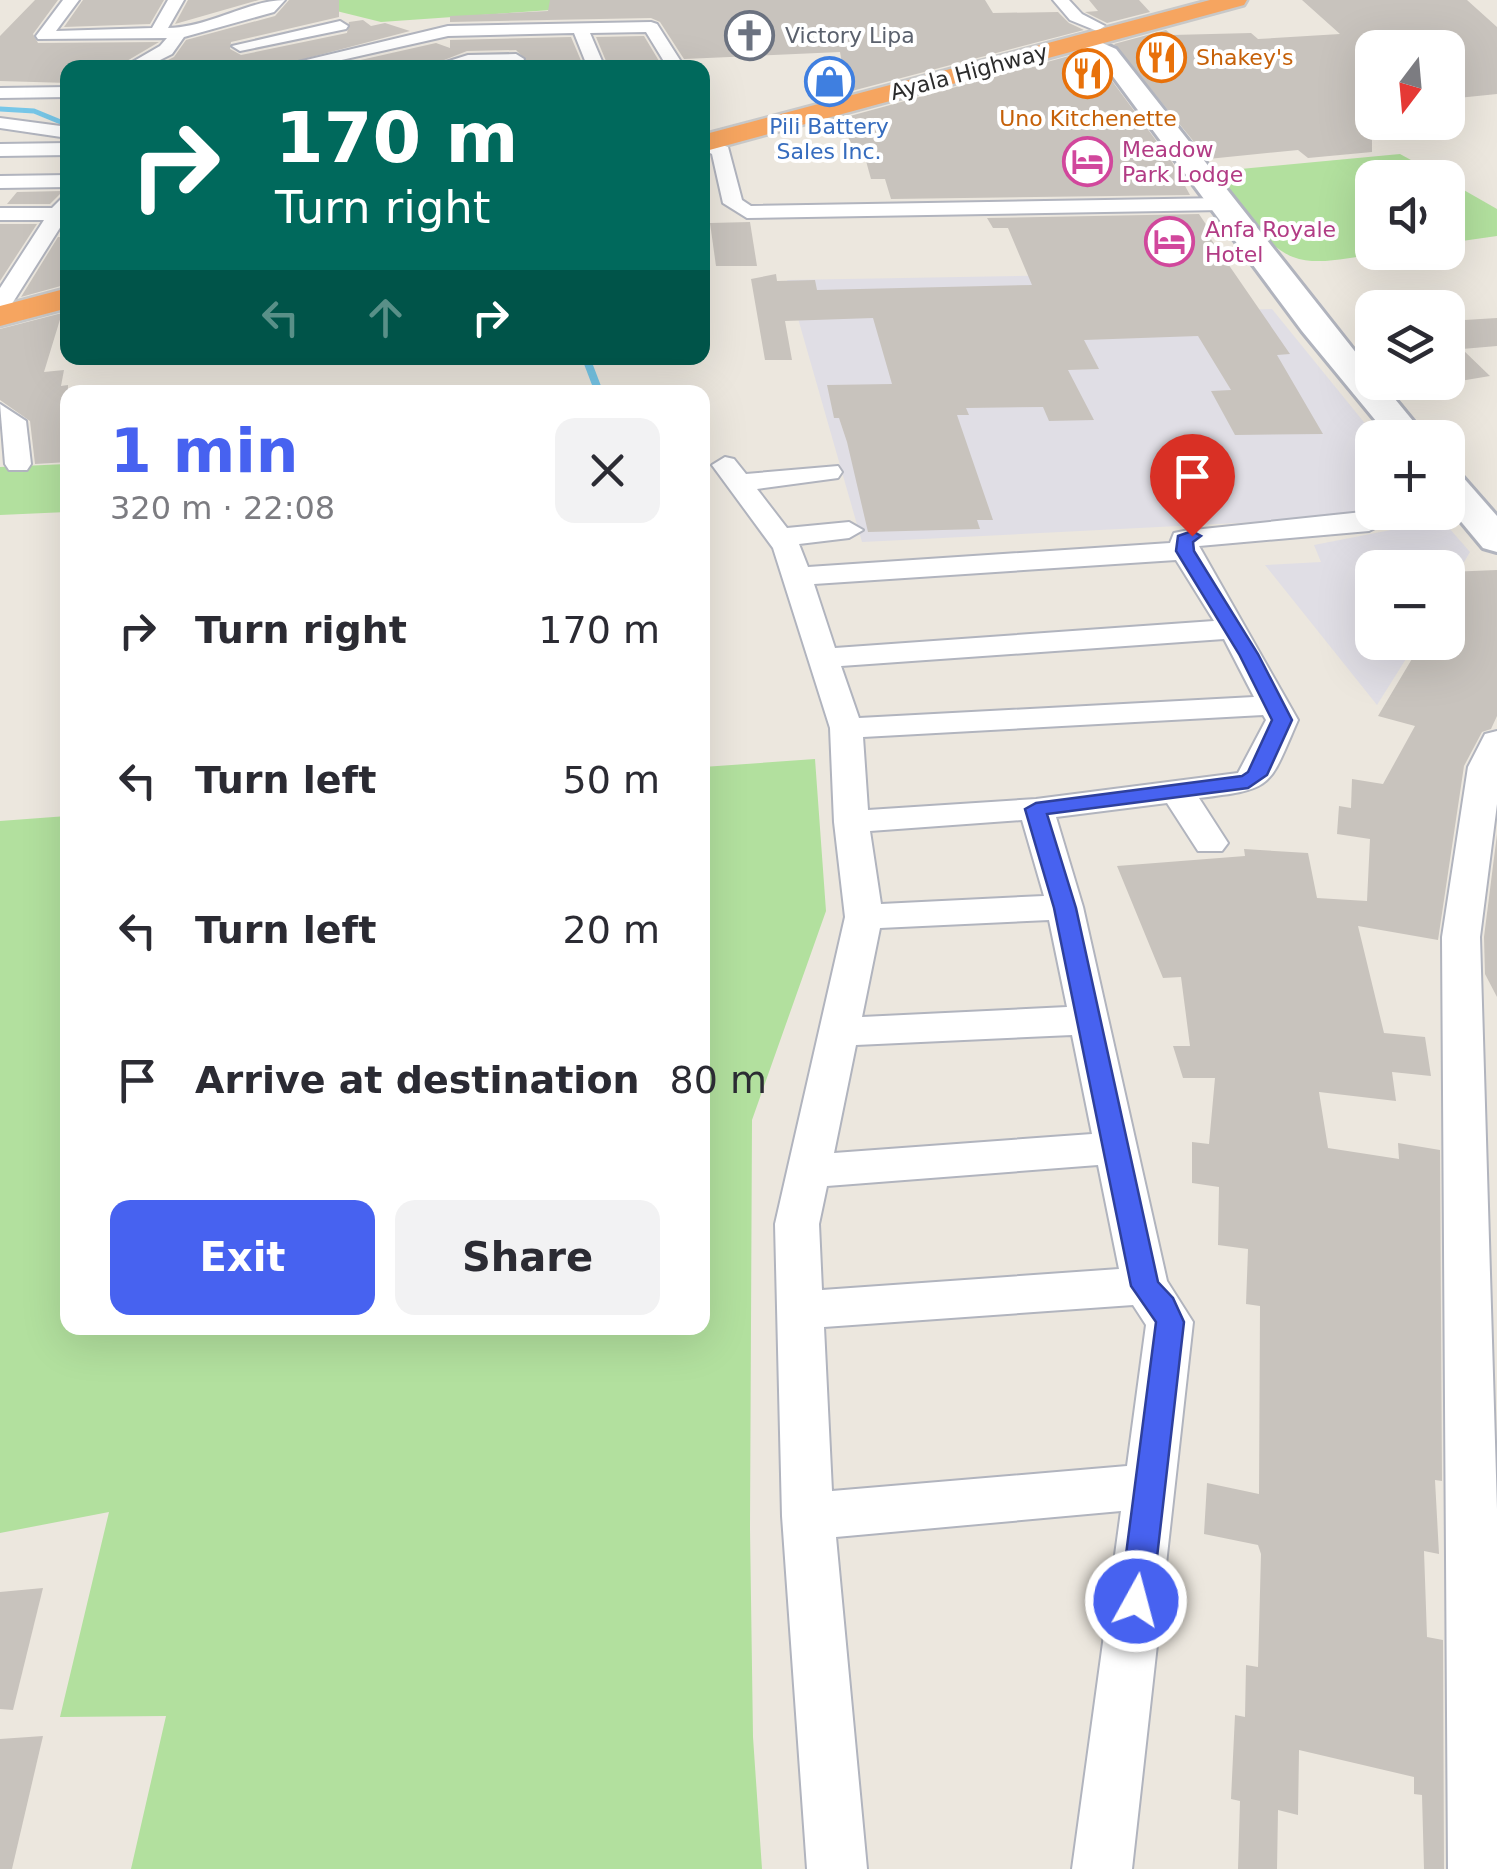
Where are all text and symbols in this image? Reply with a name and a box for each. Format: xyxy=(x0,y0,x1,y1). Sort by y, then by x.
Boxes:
church icon: Victory Lipa xyxy=(724,9,776,61)
place label: Victory Lipa xyxy=(785,23,915,48)
north arrow xyxy=(1355,30,1465,140)
map controls xyxy=(1355,30,1465,660)
restaurant icon: Shakey's xyxy=(1135,31,1187,83)
street label: Ayala Highway xyxy=(888,39,1050,105)
place label: Shakey's xyxy=(1196,45,1293,70)
restaurant icon: Uno Kitchenette xyxy=(1062,48,1114,100)
shop icon: Pili Battery Sales Inc. xyxy=(803,56,855,108)
text: 170 m xyxy=(275,97,518,179)
icon: right xyxy=(110,100,240,230)
place label: Uno Kitchenette xyxy=(999,106,1177,131)
place label: Pili Battery Sales Inc. xyxy=(769,114,889,164)
hotel icon: Meadow Park Lodge xyxy=(1061,136,1113,188)
place label: Meadow Park Lodge xyxy=(1122,137,1243,187)
button: sound xyxy=(1355,160,1465,270)
text: Turn right xyxy=(275,181,490,234)
hotel icon: Anfa Royale Hotel xyxy=(1144,216,1196,268)
place label: Anfa Royale Hotel xyxy=(1205,217,1336,267)
icon: left xyxy=(253,290,308,345)
icon: ahead xyxy=(358,290,413,345)
icon: right xyxy=(463,290,518,345)
button: layers xyxy=(1355,290,1465,400)
text: 1 min xyxy=(110,416,298,486)
button: close xyxy=(555,418,660,523)
button: + xyxy=(1355,420,1465,530)
pin xyxy=(1150,434,1235,537)
icon: arrive xyxy=(1165,449,1220,504)
text: 320 m · 22:08 xyxy=(110,489,335,527)
button: − xyxy=(1355,550,1465,660)
icon: right xyxy=(110,603,165,658)
text: Turn right xyxy=(195,608,407,652)
text: 170 m xyxy=(538,608,660,652)
icon: left xyxy=(110,753,165,808)
text: Turn left xyxy=(195,758,376,802)
text: 50 m xyxy=(563,758,660,802)
icon: left xyxy=(110,903,165,958)
text: Turn left xyxy=(195,908,376,952)
text: 20 m xyxy=(563,908,660,952)
icon: arrive xyxy=(110,1053,165,1108)
text: Arrive at destination xyxy=(195,1058,640,1102)
text: 80 m xyxy=(670,1058,767,1102)
button: Exit xyxy=(110,1200,375,1315)
button: Share xyxy=(395,1200,660,1315)
position arrow xyxy=(1084,1549,1188,1653)

